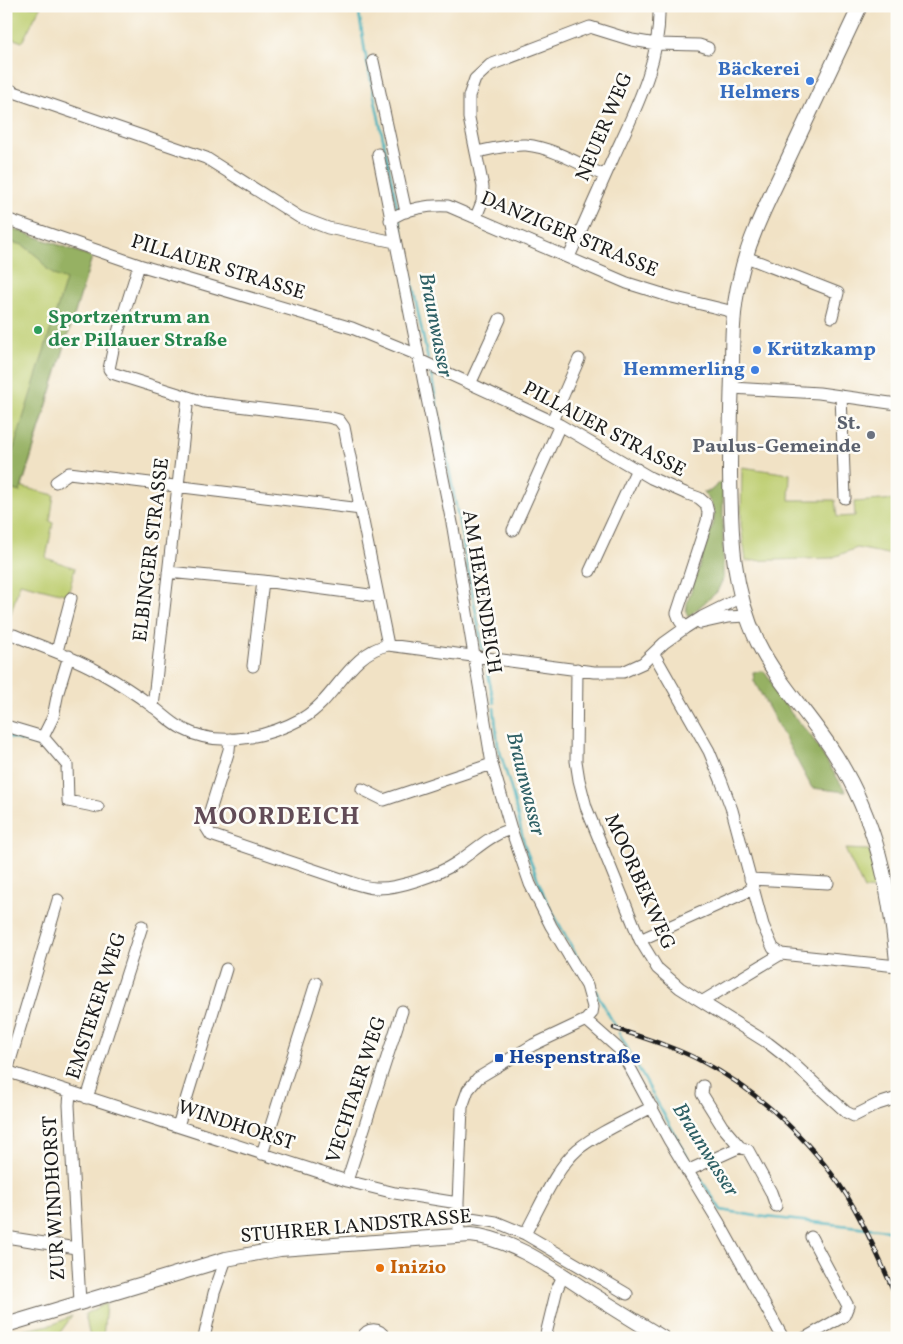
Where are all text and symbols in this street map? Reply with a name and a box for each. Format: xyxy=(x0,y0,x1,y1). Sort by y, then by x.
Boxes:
place label: Bäckerei Helmers xyxy=(718,56,800,107)
street label: NEUER WEG xyxy=(569,68,641,186)
marker: Bäckerei Helmers xyxy=(804,75,816,87)
street label: DANZIGER STRASSE xyxy=(476,185,662,285)
street label: PILLAUER STRASSE xyxy=(127,228,309,308)
water label: Braunwasser xyxy=(411,270,459,380)
place label: Sportzentrum an der Pillauer Straße xyxy=(48,304,227,355)
marker: Sportzentrum an der Pillauer Straße xyxy=(32,324,44,336)
place label: Krützkamp xyxy=(767,336,876,364)
marker: Krützkamp xyxy=(751,344,763,356)
place label: Hemmerling xyxy=(623,356,745,384)
marker: Hemmerling xyxy=(749,364,761,376)
street label: PILLAUER STRASSE xyxy=(518,375,690,485)
place label: St. Paulus-Gemeinde xyxy=(692,410,861,461)
marker: St. Paulus-Gemeinde xyxy=(865,429,877,441)
street label: ELBINGER STRASSE xyxy=(127,456,177,644)
street label: AM HEXENDEICH xyxy=(454,508,508,676)
water label: Braunwasser xyxy=(498,729,552,839)
district label: MOORDEICH xyxy=(194,800,360,835)
street label: MOORBEKWEG xyxy=(596,809,682,955)
street label: EMSTEKER WEG xyxy=(60,929,134,1083)
street label: VECHTAER WEG xyxy=(320,1013,394,1167)
place label: Hespenstraße xyxy=(509,1044,641,1072)
marker: Hespenstraße xyxy=(493,1052,505,1064)
street label: WINDHORST xyxy=(174,1094,299,1158)
water label: Braunwasser xyxy=(665,1097,745,1203)
street label: ZUR WINDHORST xyxy=(37,1115,73,1281)
street label: STUHRER LANDSTRASSE xyxy=(239,1203,473,1251)
place label: Inizio xyxy=(390,1254,446,1282)
marker: Inizio xyxy=(374,1262,386,1274)

